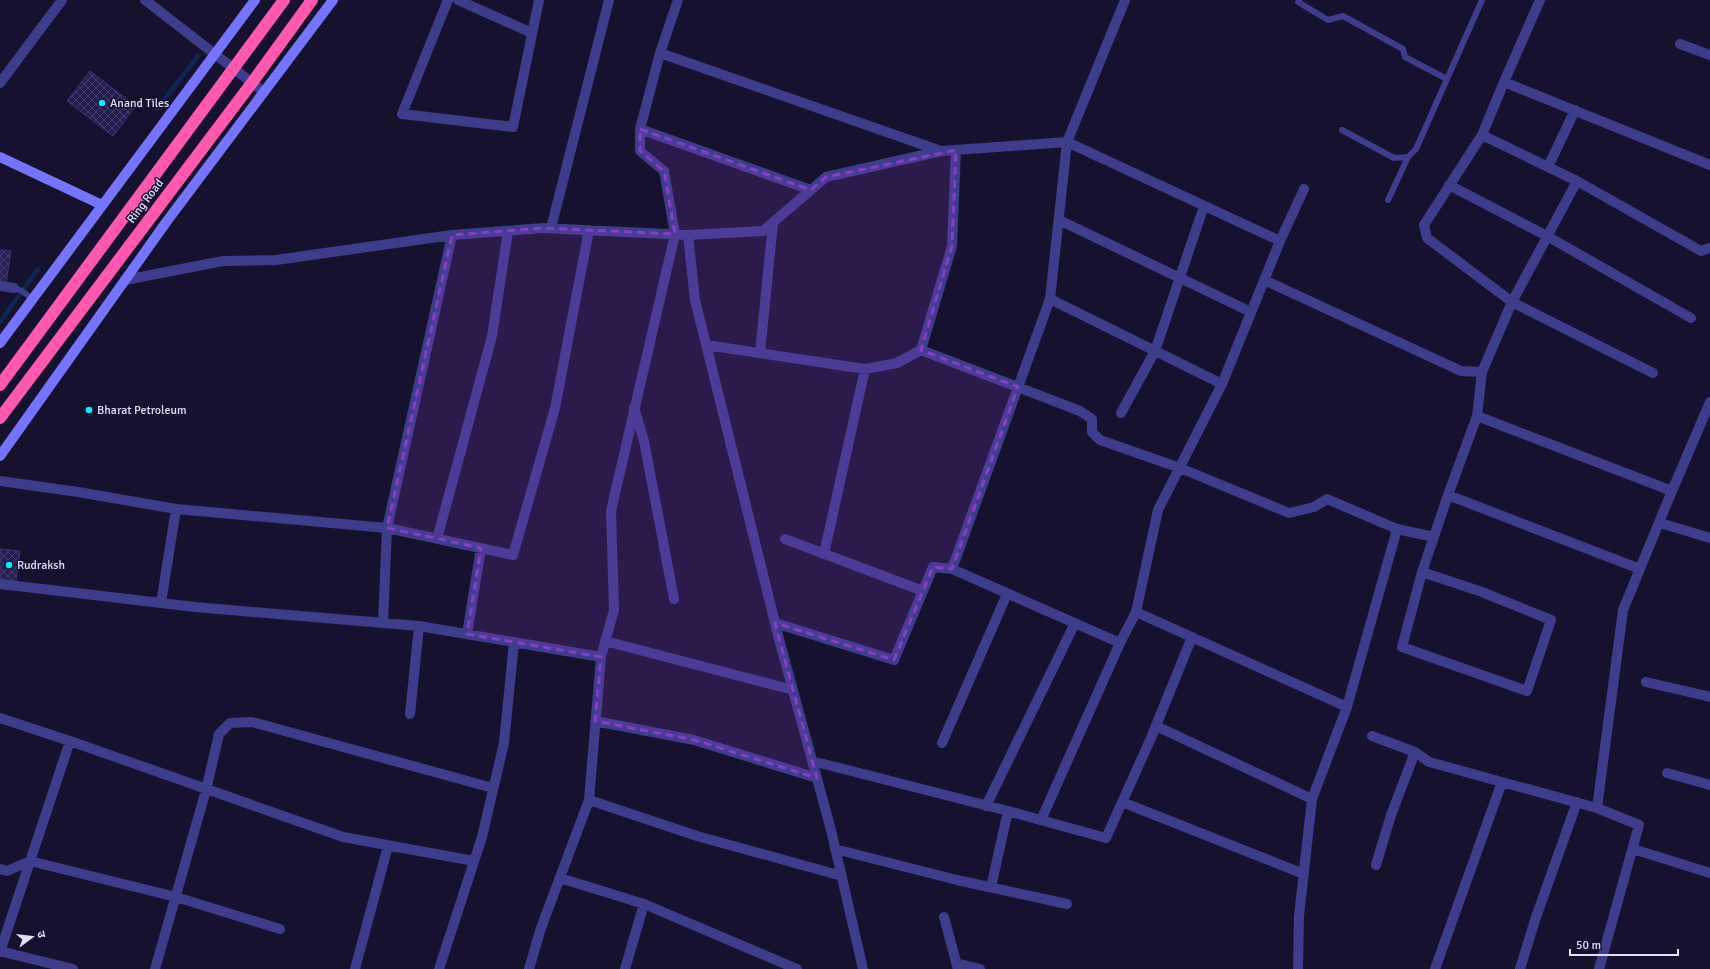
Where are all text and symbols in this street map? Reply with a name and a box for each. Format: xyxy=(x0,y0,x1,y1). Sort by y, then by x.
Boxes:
place label: Anand Tiles xyxy=(110,96,169,111)
marker: Anand Tiles xyxy=(97,98,107,108)
street label: Ring Road xyxy=(124,176,167,226)
place label: Bharat Petroleum xyxy=(97,403,187,418)
marker: Bharat Petroleum xyxy=(84,405,94,415)
place label: Rudraksh xyxy=(17,558,65,573)
marker: Rudraksh xyxy=(4,560,14,570)
north arrow xyxy=(12,917,52,957)
text: उ xyxy=(34,930,48,940)
scale bar xyxy=(1570,931,1678,957)
text: 50 m xyxy=(1576,938,1601,953)

